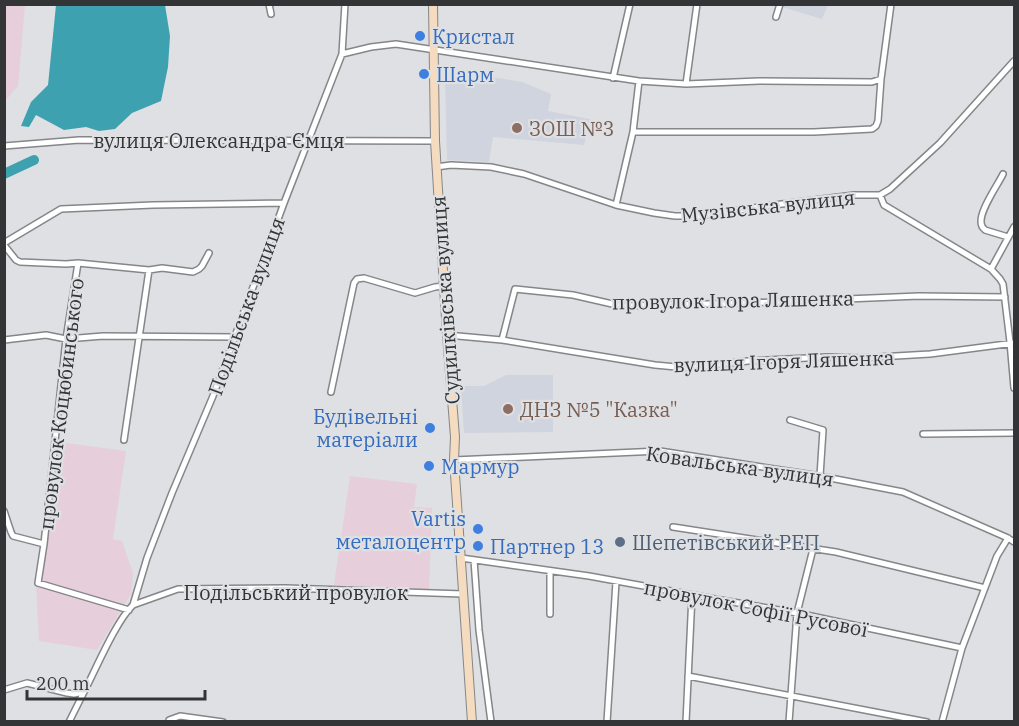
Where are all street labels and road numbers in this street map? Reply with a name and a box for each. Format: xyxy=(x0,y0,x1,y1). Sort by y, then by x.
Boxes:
street label: вулиця Олександра Ємця xyxy=(93,127,345,154)
street label: Музівська вулиця xyxy=(680,183,856,229)
street label: Судилківська вулиця xyxy=(424,195,466,405)
street label: Подільська вулиця xyxy=(201,213,291,399)
street label: провулок Коцюбинського xyxy=(32,276,90,532)
street label: провулок Ігора Ляшенка xyxy=(612,284,854,316)
street label: вулиця Ігоря Ляшенка xyxy=(673,344,895,378)
street label: Ковальська вулиця xyxy=(644,439,836,493)
street label: провулок Софії Русової xyxy=(642,573,871,643)
street label: Подільський провулок xyxy=(184,579,409,606)

